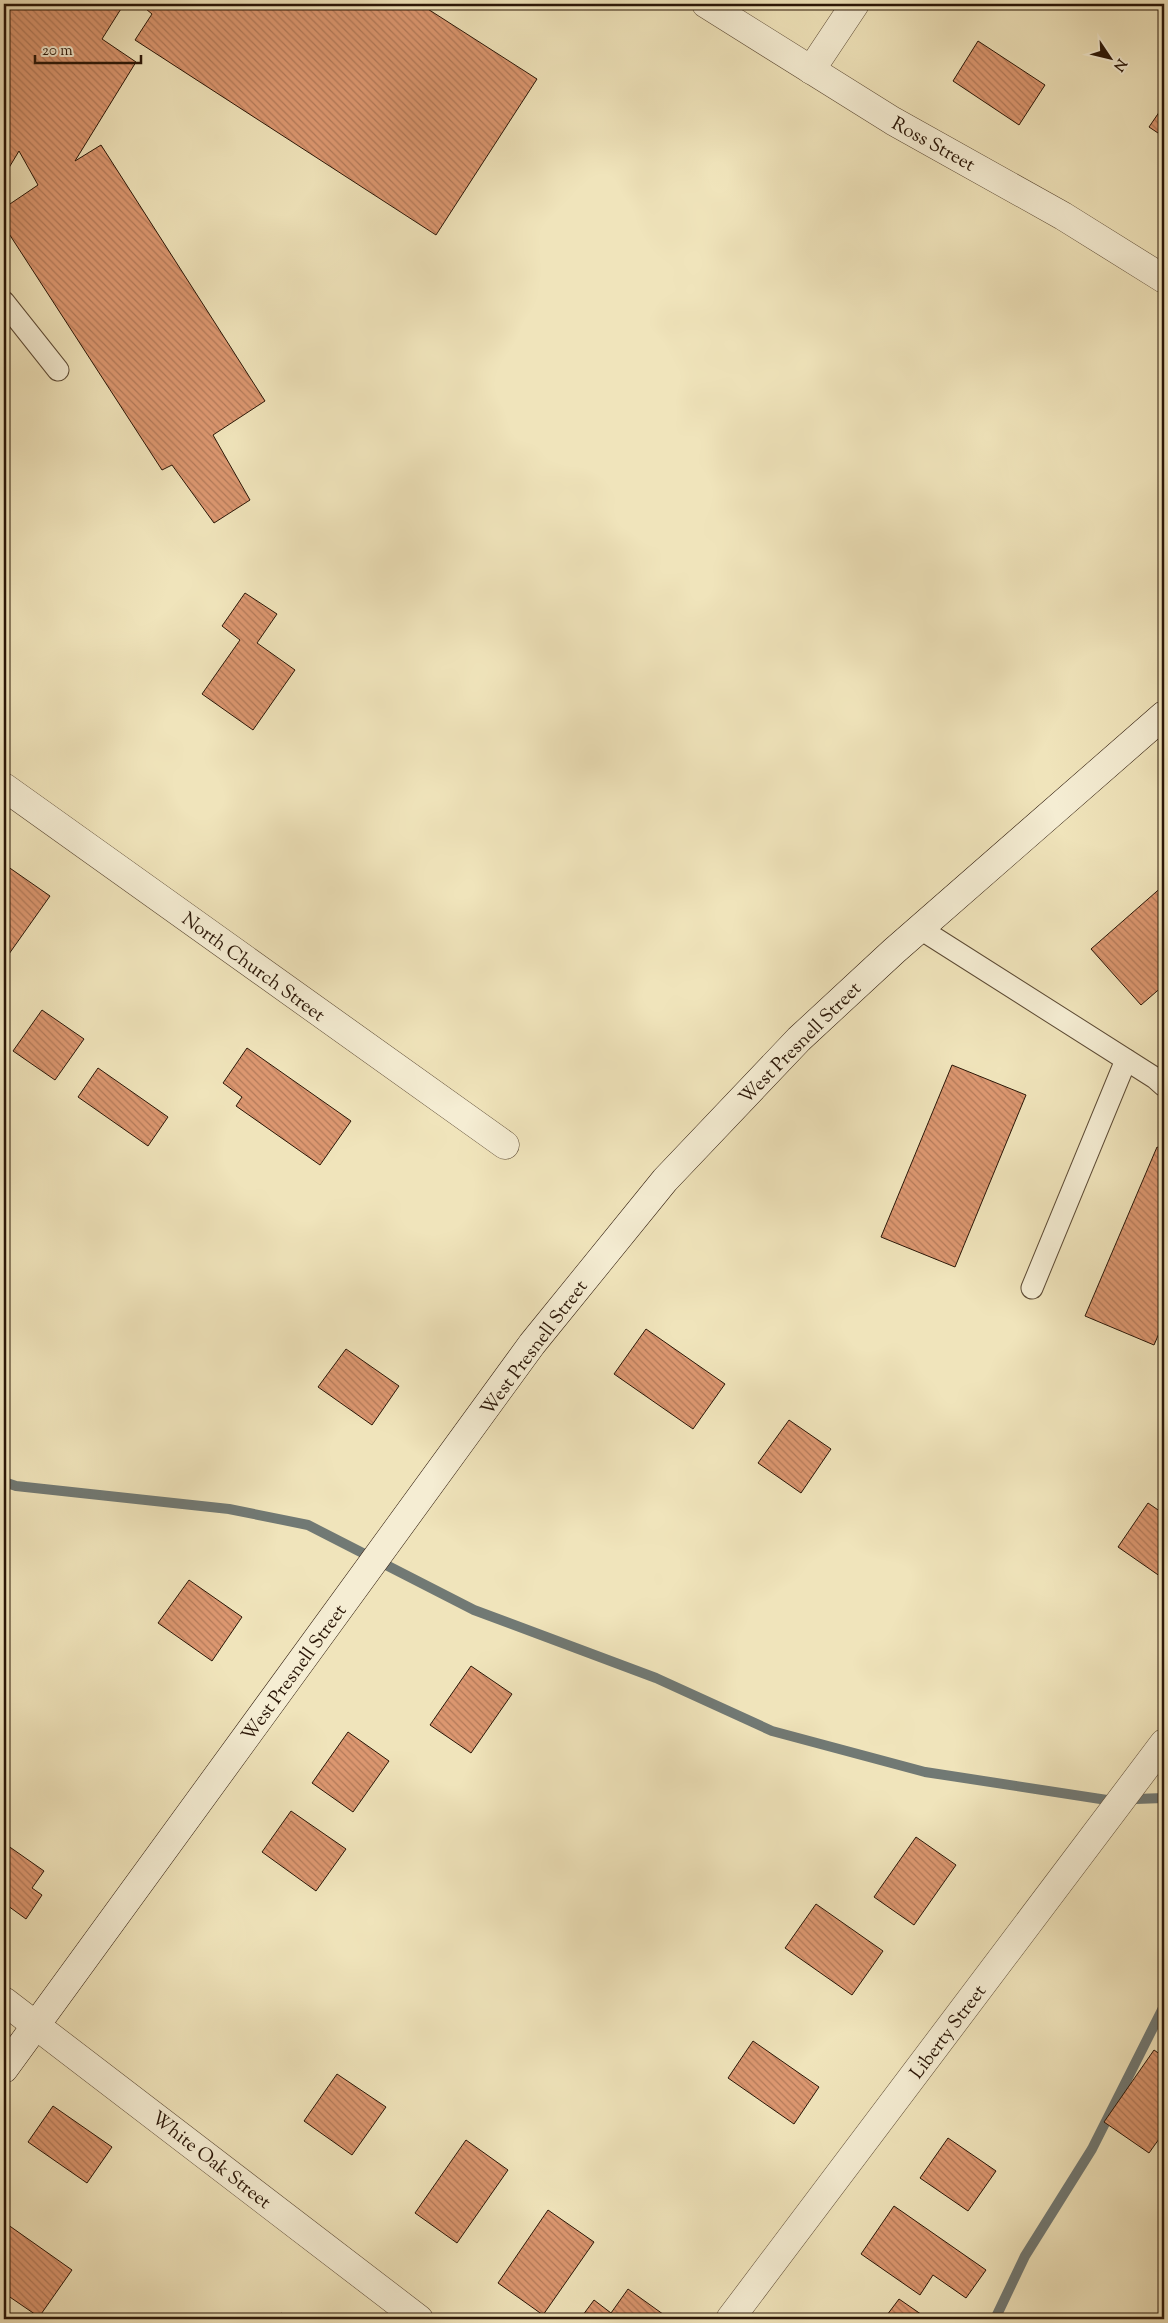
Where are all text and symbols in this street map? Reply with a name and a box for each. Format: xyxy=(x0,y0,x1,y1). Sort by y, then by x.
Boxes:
scale bar xyxy=(35,32,141,64)
north arrow xyxy=(1086,32,1136,82)
text: 20 m xyxy=(42,41,73,62)
text: N xyxy=(1108,54,1130,75)
street label: Ross Street xyxy=(886,111,980,179)
street label: North Church Street xyxy=(175,907,330,1030)
street label: West Presnell Street xyxy=(733,976,868,1111)
street label: West Presnell Street xyxy=(475,1275,595,1422)
street label: West Presnell Street xyxy=(236,1599,354,1748)
street label: Liberty Street xyxy=(904,1979,994,2085)
street label: White Oak Street xyxy=(145,2106,276,2217)

